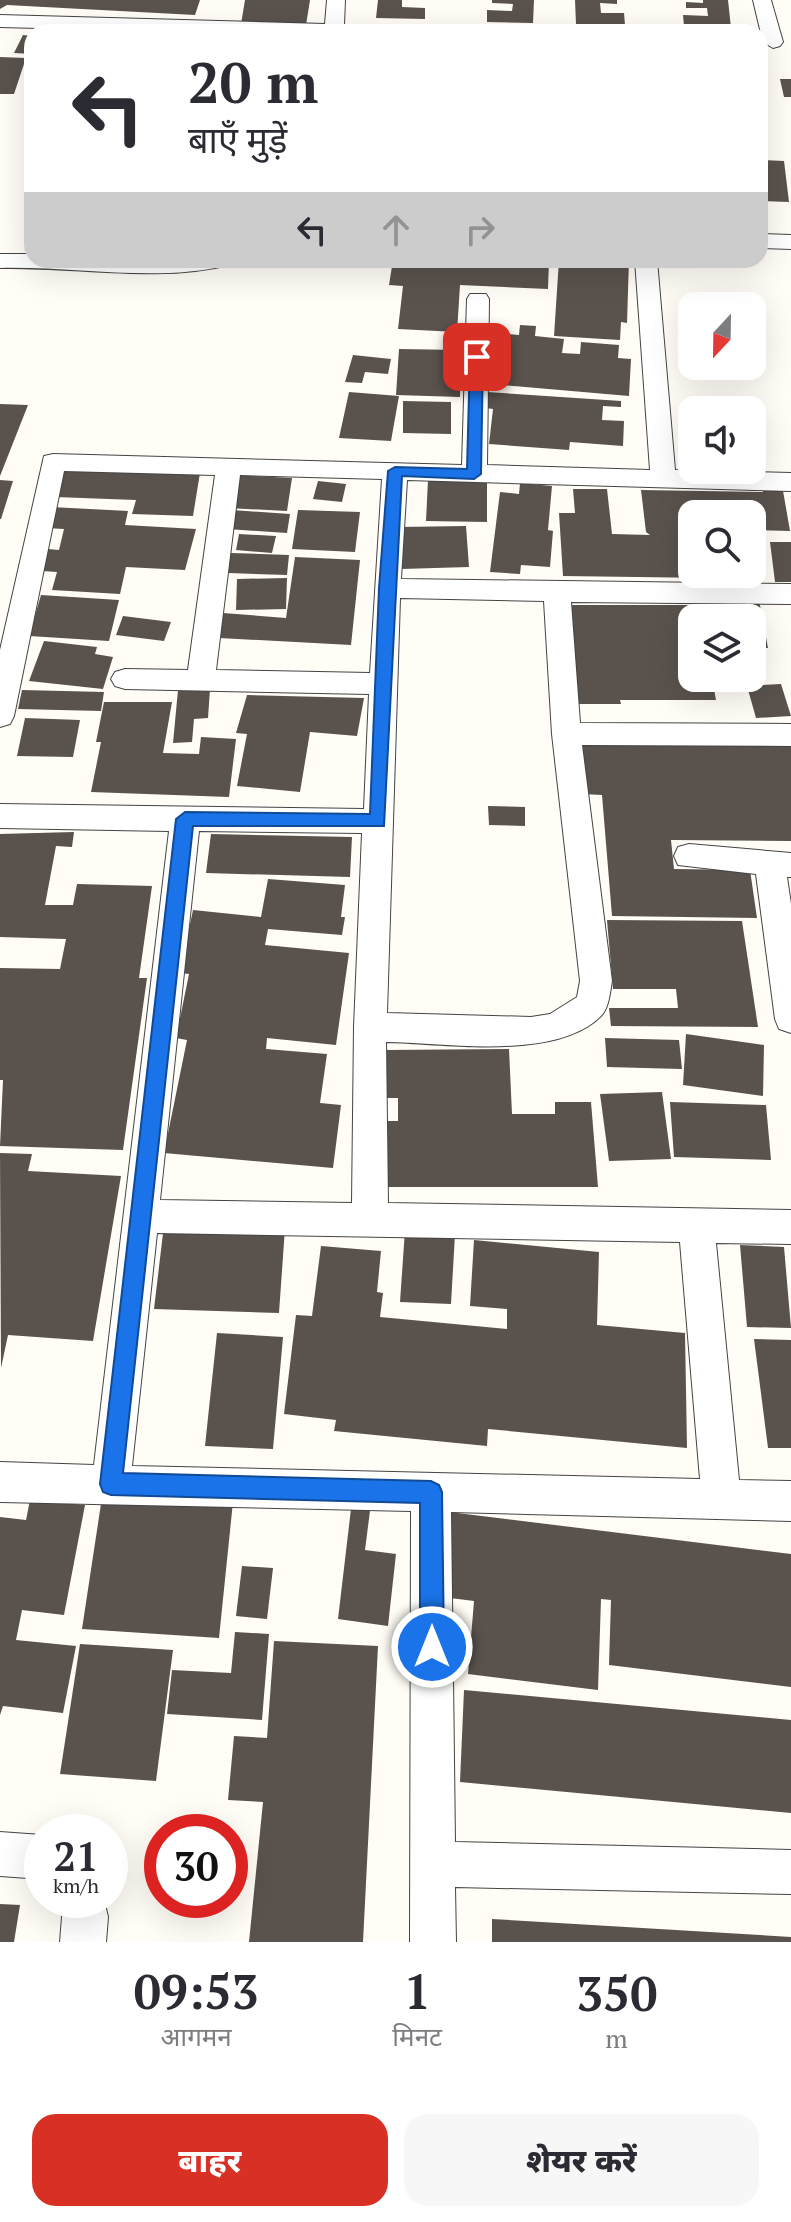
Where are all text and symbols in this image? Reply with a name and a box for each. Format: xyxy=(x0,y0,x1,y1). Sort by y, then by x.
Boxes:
text: 20 m xyxy=(188,45,318,119)
icon: left xyxy=(56,56,160,160)
text: बाएँ मुड़ें xyxy=(188,116,287,163)
icon: left xyxy=(290,208,334,252)
icon: ahead xyxy=(374,208,418,252)
icon: right xyxy=(458,208,502,252)
north arrow xyxy=(678,292,766,380)
map controls xyxy=(678,292,766,692)
pin xyxy=(443,323,511,391)
icon: arrive xyxy=(455,335,499,379)
button: sound xyxy=(678,396,766,484)
button: search xyxy=(678,500,766,588)
button: layers xyxy=(678,604,766,692)
position arrow xyxy=(390,1605,474,1689)
speed limit sign: 30 xyxy=(144,1814,248,1918)
text: 21 xyxy=(53,1829,99,1882)
text: km/h xyxy=(53,1872,99,1899)
text: 09:53 xyxy=(134,1959,259,2023)
text: 1 xyxy=(404,1959,431,2023)
text: 350 xyxy=(576,1961,657,2025)
text: आगमन xyxy=(161,2019,232,2053)
text: मिनट xyxy=(392,2019,442,2053)
text: m xyxy=(605,2021,628,2055)
button: बाहर xyxy=(32,2114,388,2206)
button: शेयर करें xyxy=(404,2114,759,2206)

